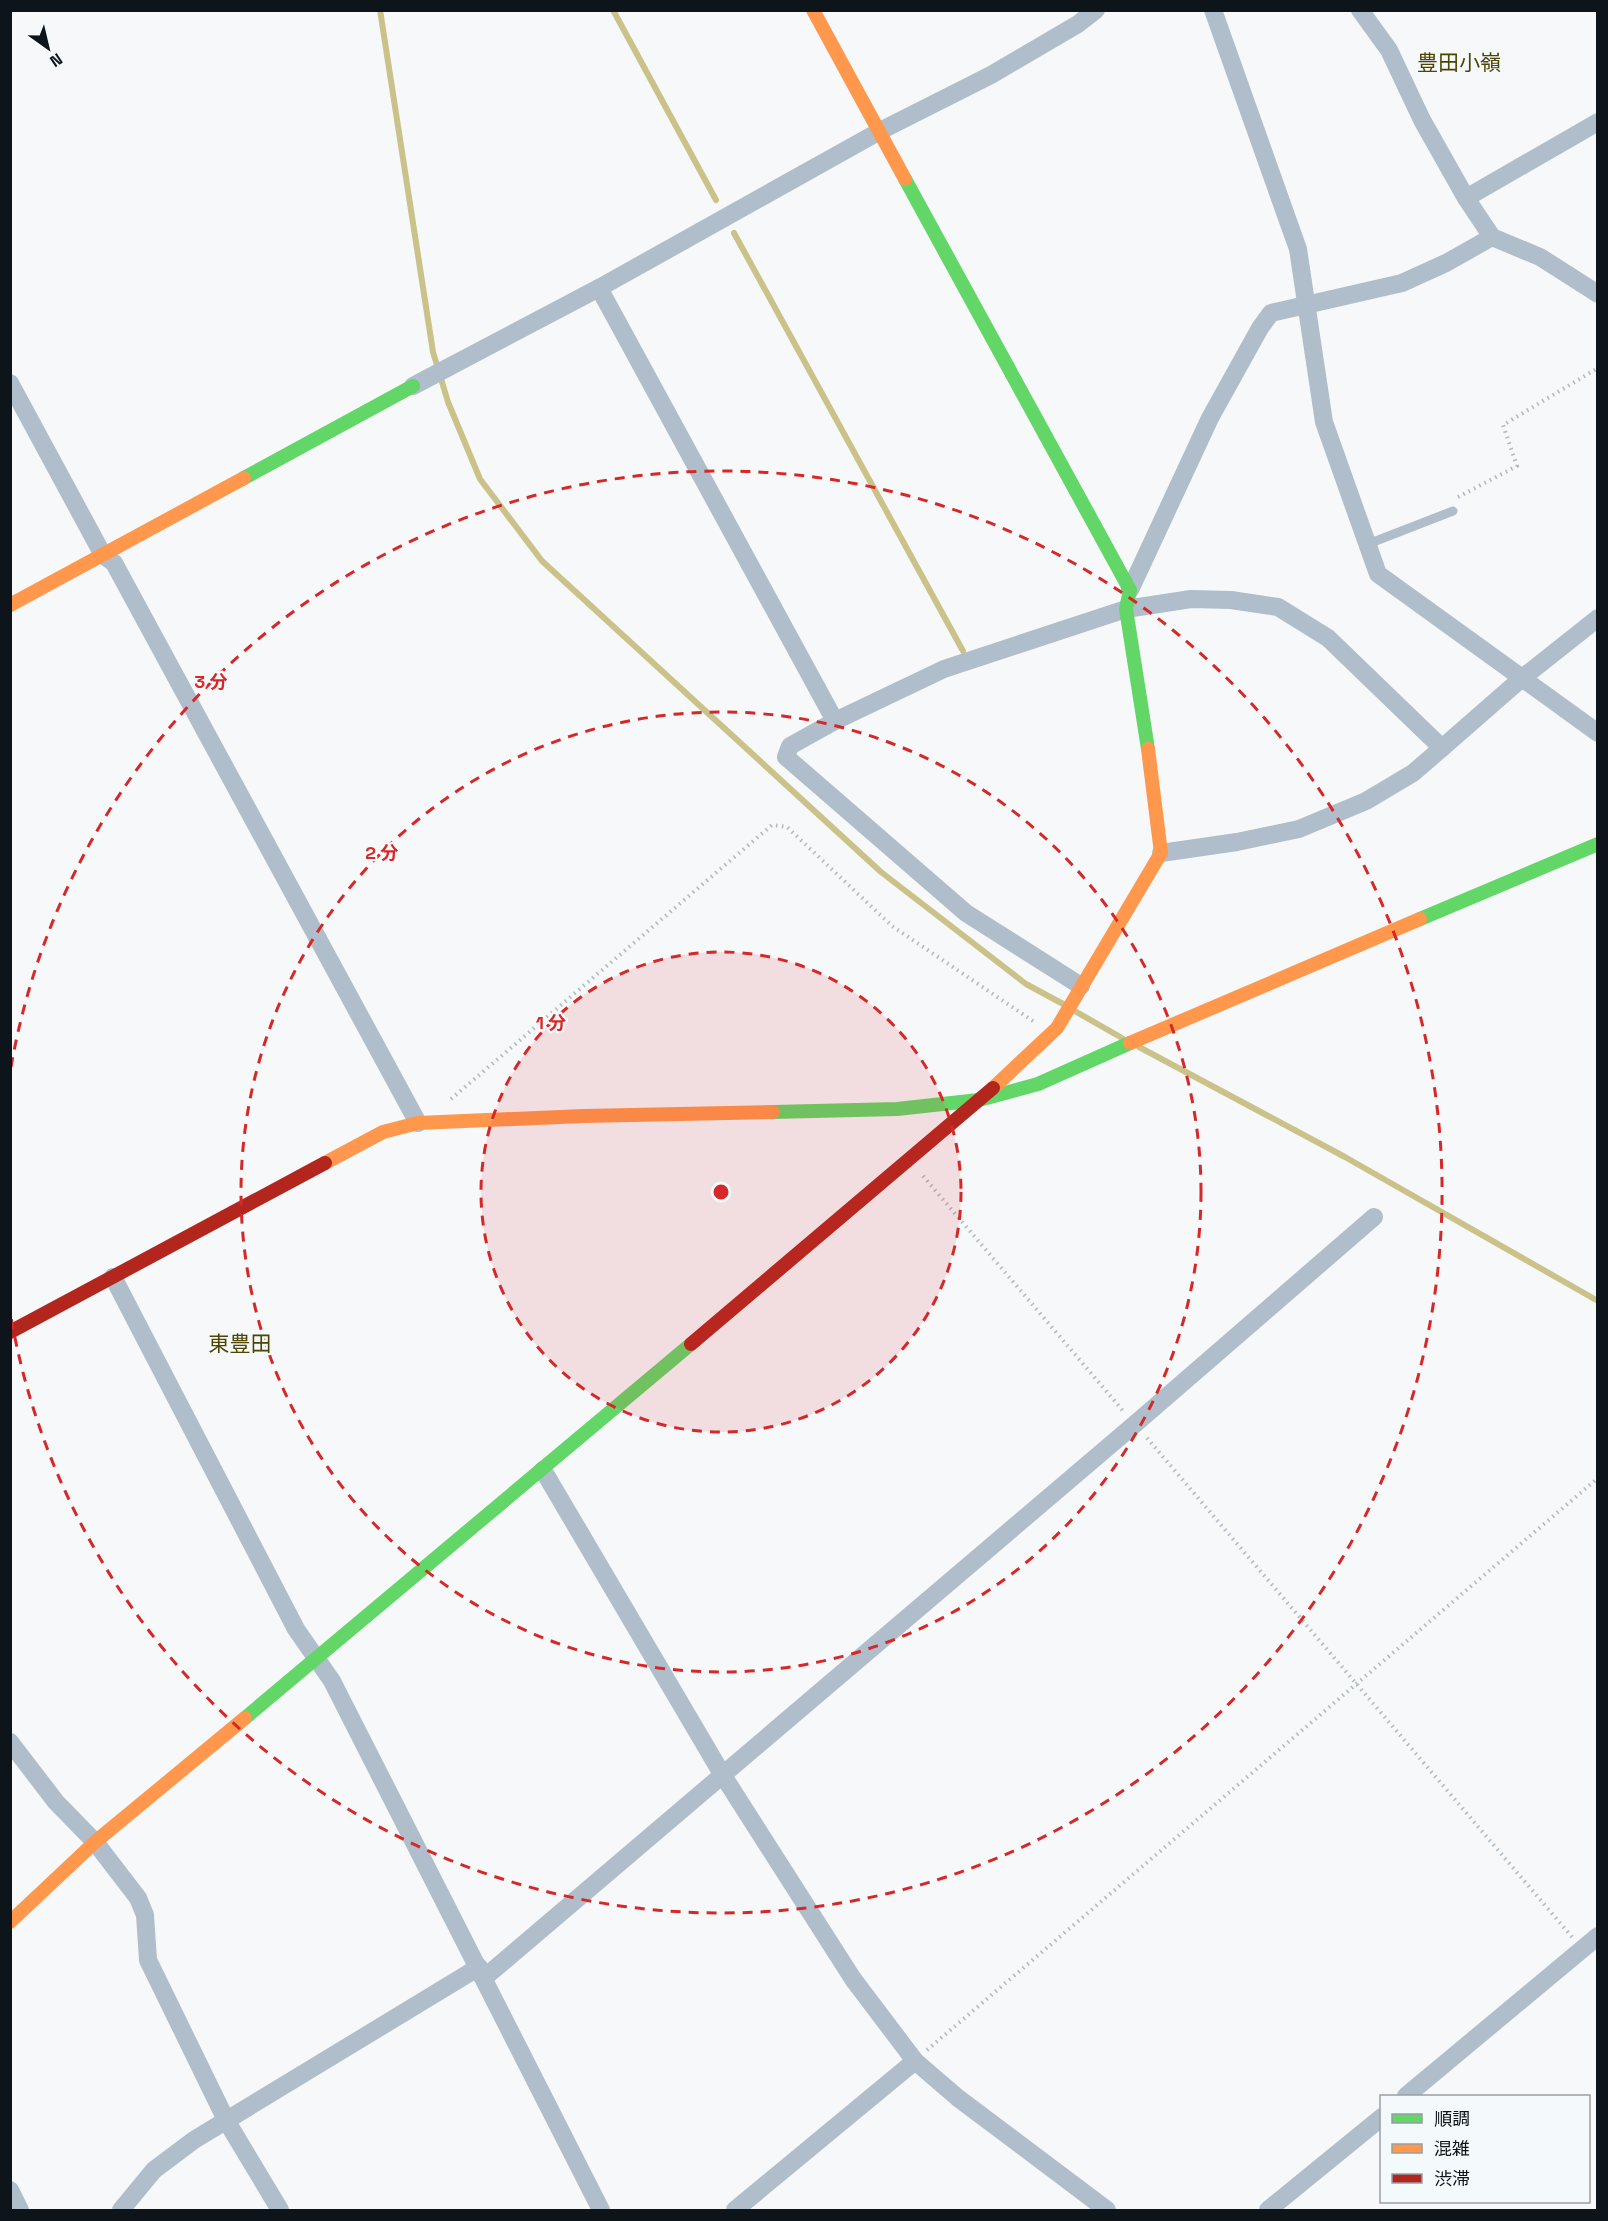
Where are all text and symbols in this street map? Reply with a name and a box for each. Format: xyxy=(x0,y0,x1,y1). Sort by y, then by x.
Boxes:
north arrow xyxy=(18,18,78,78)
text: N xyxy=(46,48,66,72)
district label: 豊田小嶺 xyxy=(1417,49,1501,76)
text: 3 分 xyxy=(194,670,228,693)
text: 2 分 xyxy=(365,841,399,864)
text: 1 分 xyxy=(536,1011,566,1034)
centre of rings xyxy=(711,1182,731,1202)
district label: 東豊田 xyxy=(209,1330,272,1357)
legend xyxy=(1380,2095,1590,2203)
text: 順調 xyxy=(1434,2107,1470,2130)
text: 混雑 xyxy=(1434,2137,1470,2160)
text: 渋滞 xyxy=(1434,2167,1470,2190)

